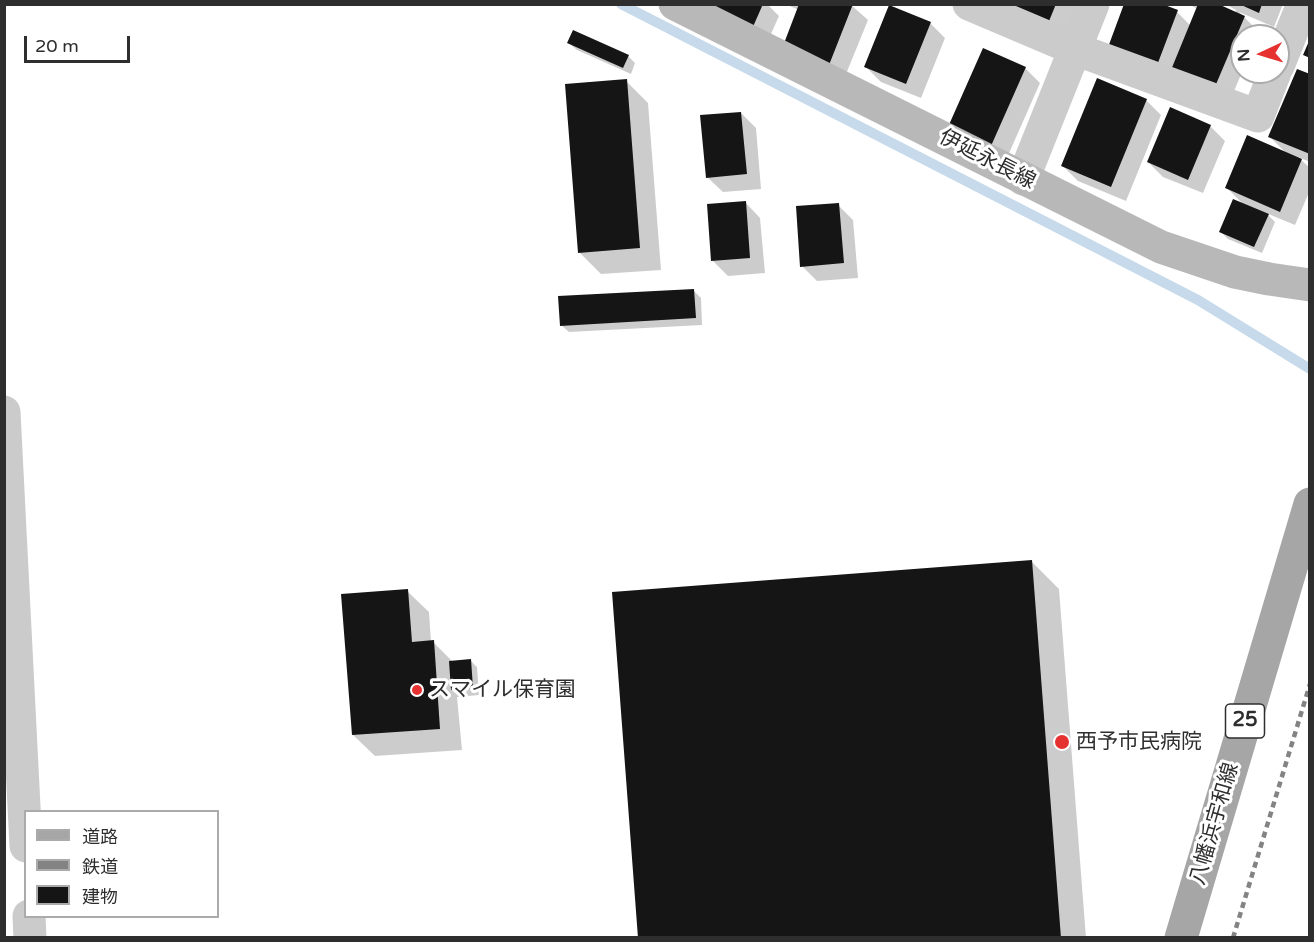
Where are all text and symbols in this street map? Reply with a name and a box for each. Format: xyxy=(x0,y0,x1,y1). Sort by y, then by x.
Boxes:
scale bar xyxy=(27,24,134,62)
north arrow xyxy=(1230,24,1290,84)
text: 20 m xyxy=(35,35,79,57)
text: N xyxy=(1234,48,1254,62)
street label: 伊延永長線 xyxy=(935,125,1039,195)
place label: スマイル保育園 xyxy=(429,677,576,703)
marker: スマイル保育園 xyxy=(410,683,424,697)
road number: 25 xyxy=(1226,704,1264,738)
place label: 西予市民病院 xyxy=(1076,729,1202,755)
marker: 西予市民病院 xyxy=(1053,733,1071,751)
street label: 八幡浜宇和線 xyxy=(1186,760,1244,888)
legend xyxy=(24,810,219,918)
text: 道路 xyxy=(82,826,118,848)
text: 鉄道 xyxy=(82,856,118,878)
text: 建物 xyxy=(82,886,118,908)

